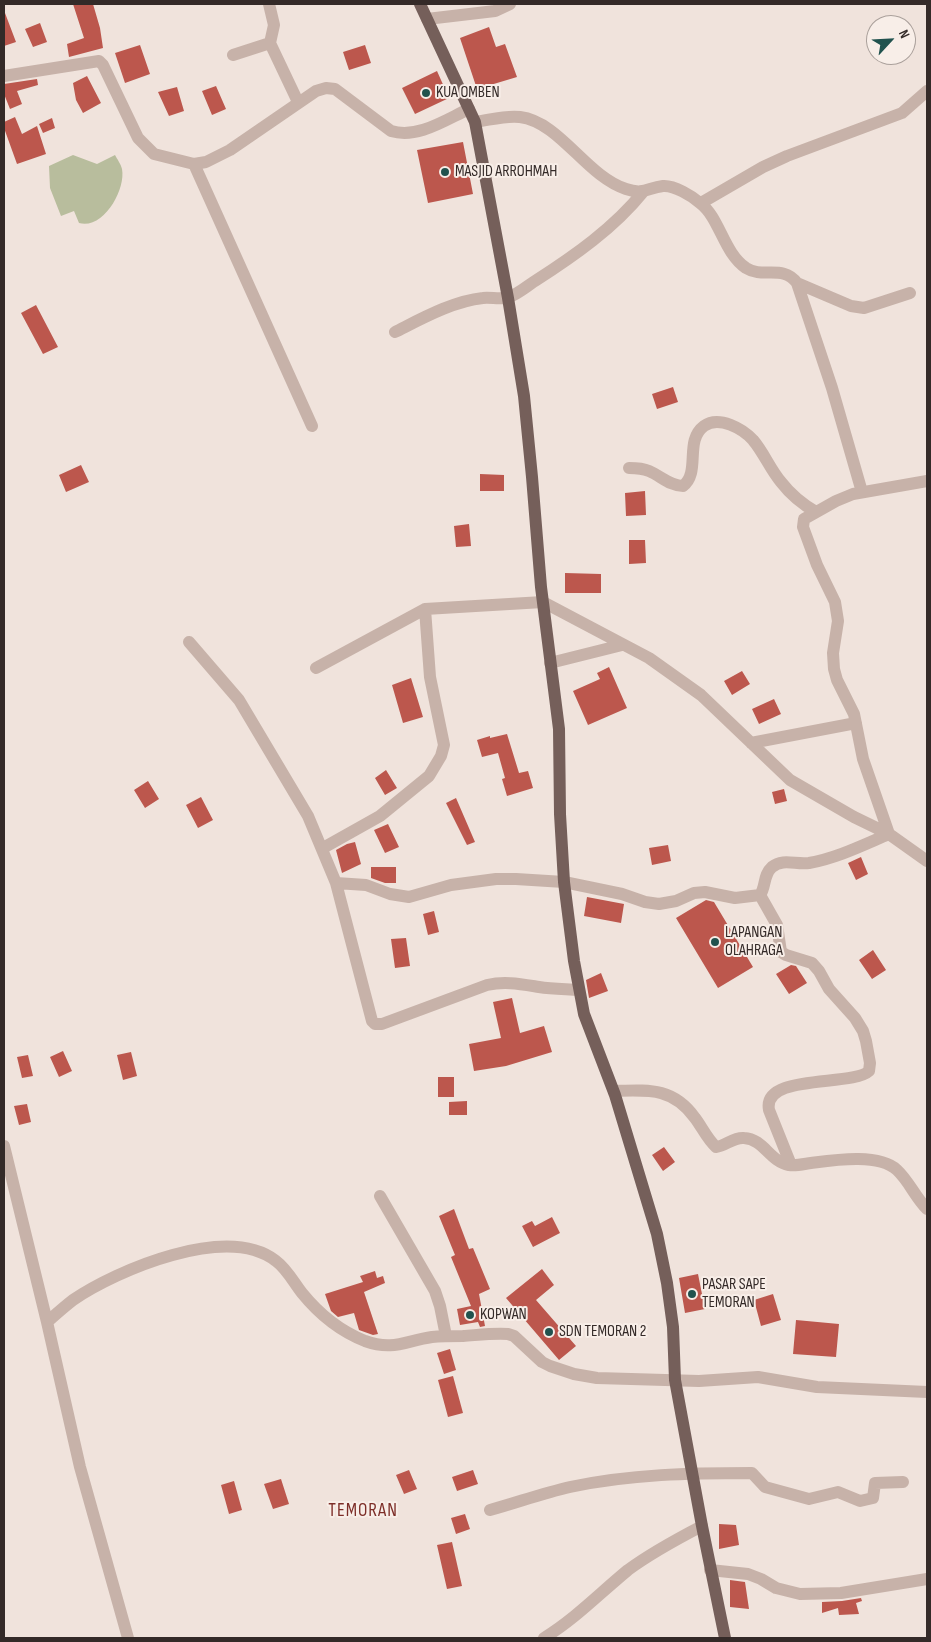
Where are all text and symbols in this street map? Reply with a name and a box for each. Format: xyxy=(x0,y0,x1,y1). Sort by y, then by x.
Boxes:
north arrow xyxy=(866,15,916,65)
text: N xyxy=(895,27,913,41)
place label: KUA OMBEN xyxy=(436,83,500,103)
marker: KUA OMBEN xyxy=(420,87,432,99)
place label: MASJID ARROHMAH xyxy=(455,162,557,182)
marker: MASJID ARROHMAH xyxy=(439,166,451,178)
place label: LAPANGAN OLAHRAGA xyxy=(725,923,783,961)
marker: LAPANGAN OLAHRAGA xyxy=(709,936,721,948)
place label: PASAR SAPE TEMORAN xyxy=(702,1275,766,1313)
marker: PASAR SAPE TEMORAN xyxy=(686,1288,698,1300)
place label: KOPWAN xyxy=(480,1305,527,1325)
marker: KOPWAN xyxy=(464,1309,476,1321)
place label: SDN TEMORAN 2 xyxy=(559,1322,646,1342)
marker: SDN TEMORAN 2 xyxy=(543,1326,555,1338)
district label: TEMORAN xyxy=(327,1500,399,1522)

